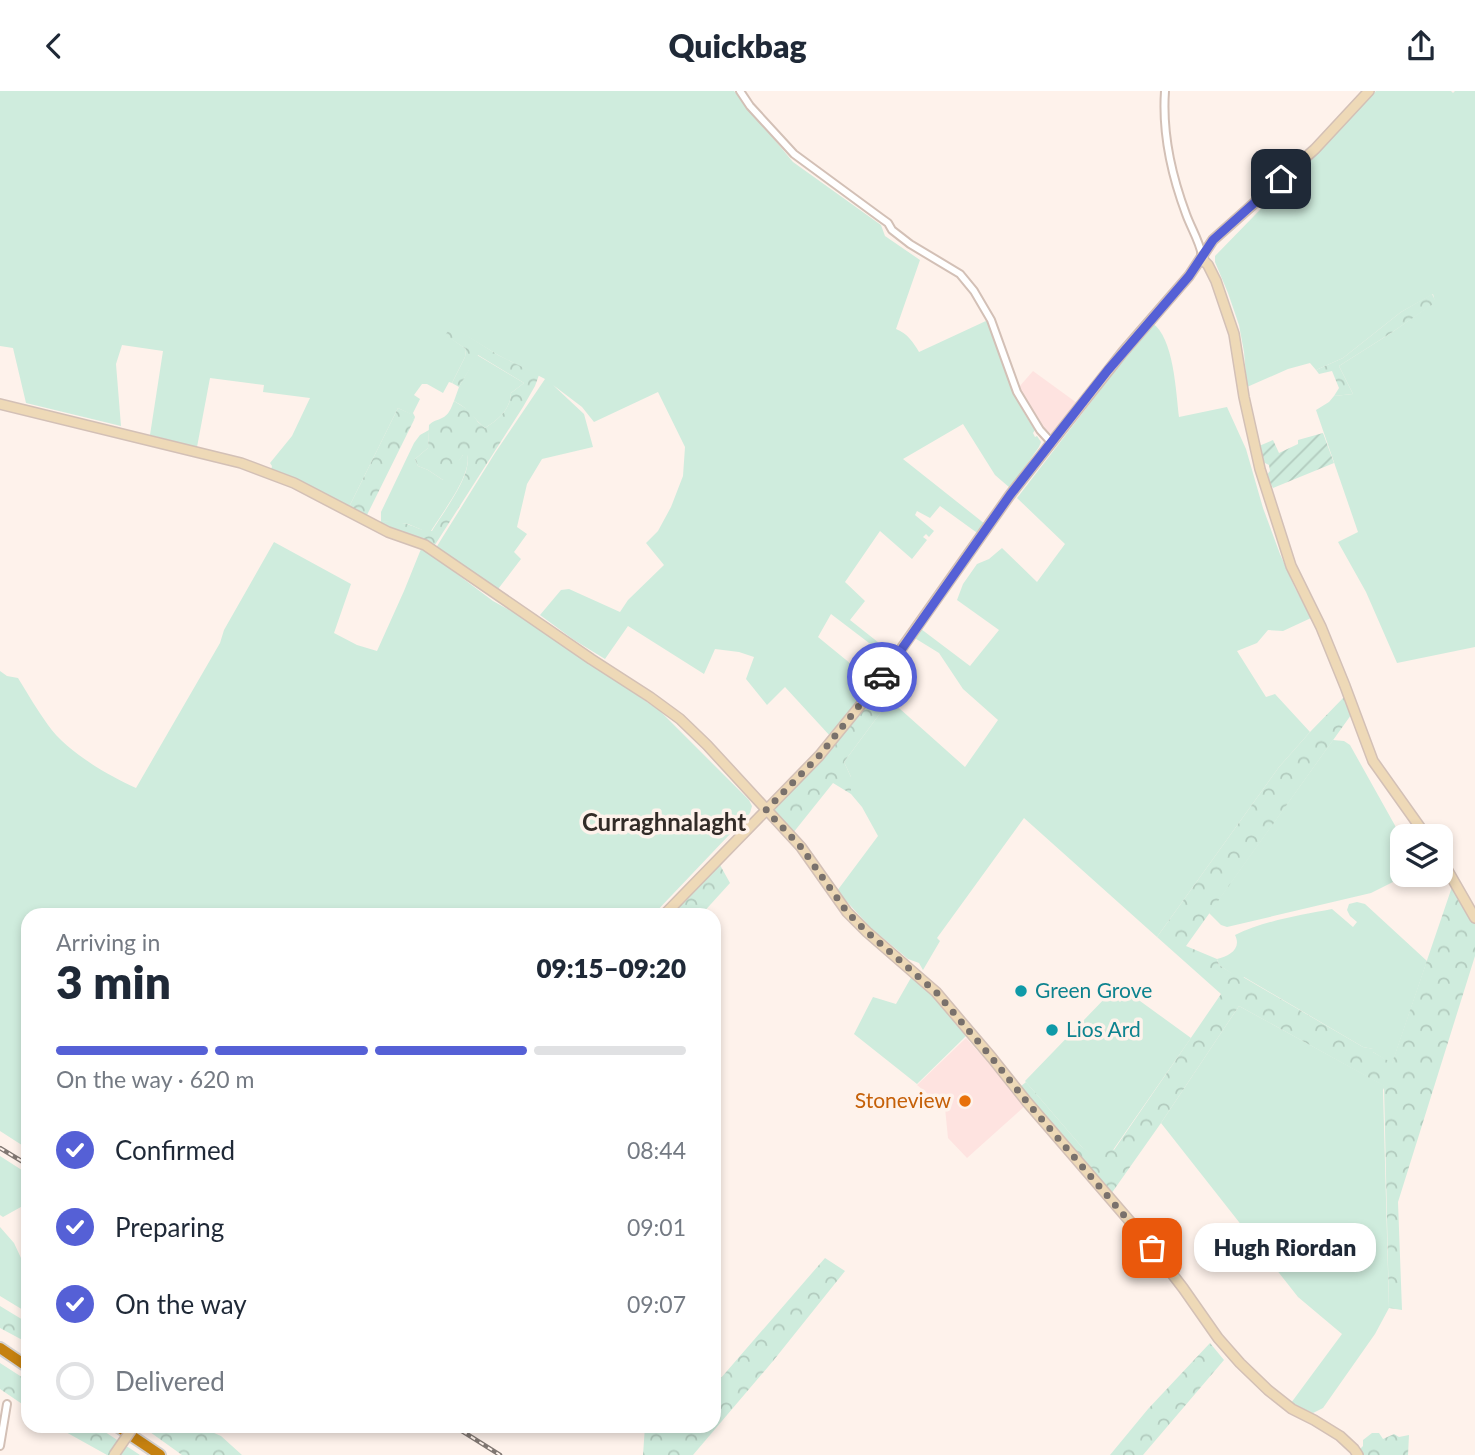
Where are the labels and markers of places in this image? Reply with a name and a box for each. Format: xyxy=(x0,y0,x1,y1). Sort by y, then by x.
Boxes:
pin xyxy=(1251,149,1311,209)
place label: Green Grove xyxy=(1035,977,1152,1002)
marker: Green Grove xyxy=(1013,983,1029,999)
place label: Lios Ard xyxy=(1066,1016,1141,1041)
marker: Lios Ard xyxy=(1044,1022,1060,1038)
place label: Stoneview xyxy=(855,1087,952,1112)
marker: Stoneview xyxy=(957,1093,973,1109)
pin xyxy=(1122,1218,1182,1278)
callout: Hugh Riordan xyxy=(1194,1223,1376,1273)

